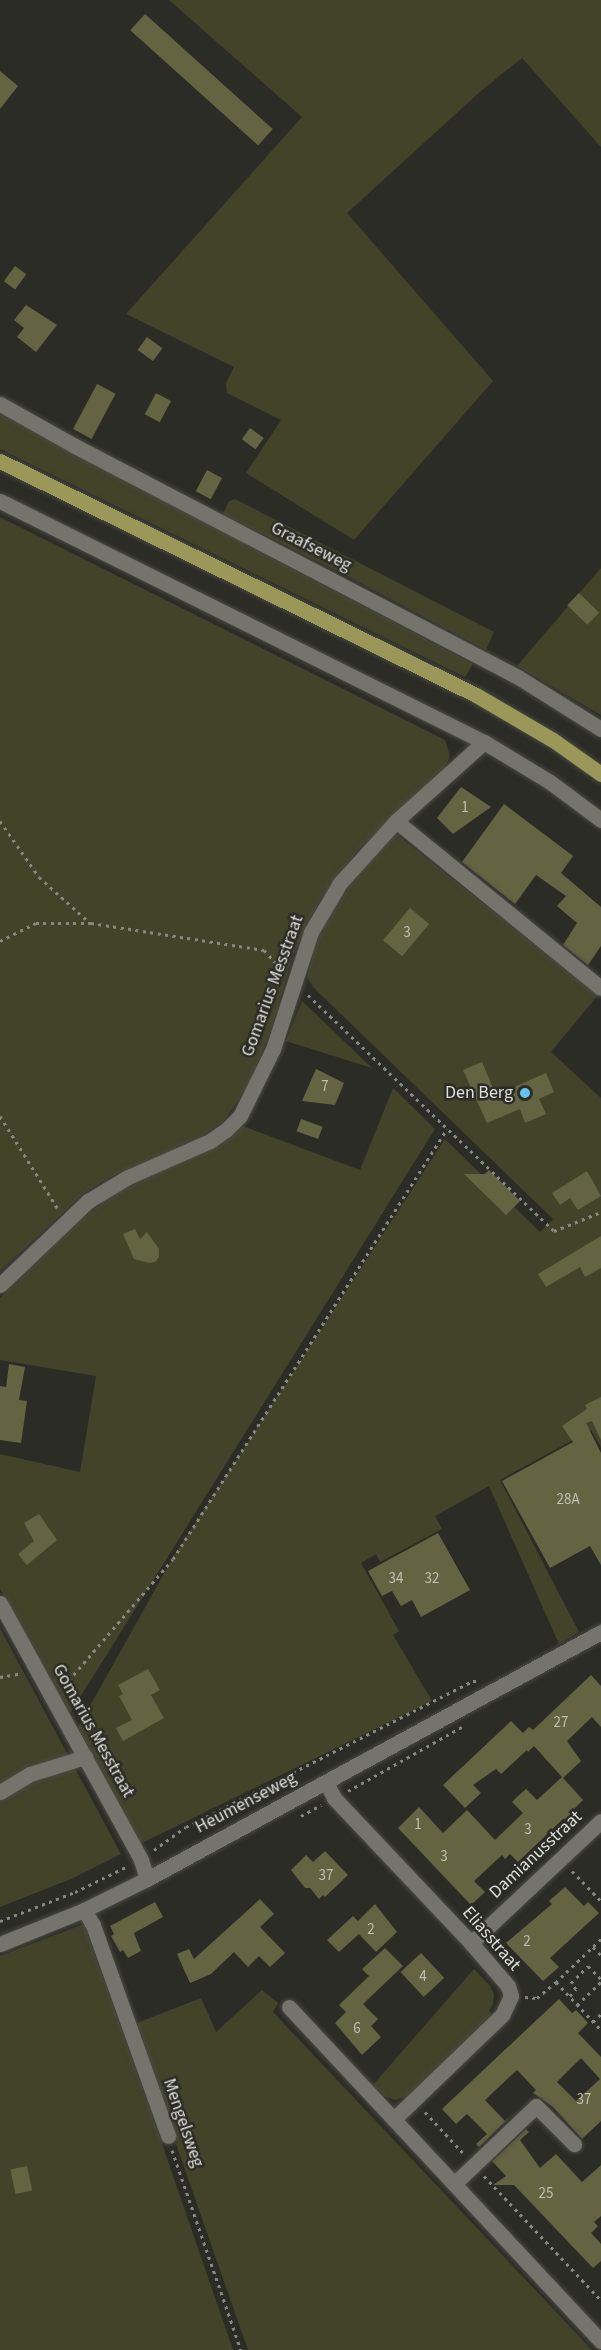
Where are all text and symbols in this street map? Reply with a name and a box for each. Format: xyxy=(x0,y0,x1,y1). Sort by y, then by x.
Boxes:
street label: Graafseweg xyxy=(267,518,355,576)
house number: 1 xyxy=(461,799,469,817)
street label: Gomarius Messtraat xyxy=(237,912,309,1060)
house number: 3 xyxy=(403,924,411,942)
house number: 7 xyxy=(321,1078,329,1096)
place label: Den Berg xyxy=(445,1082,513,1104)
marker: Den Berg xyxy=(518,1086,532,1100)
house number: 28A xyxy=(556,1491,580,1509)
house number: 34 xyxy=(389,1570,403,1588)
house number: 32 xyxy=(425,1570,439,1588)
street label: Gomarius Messtraat xyxy=(47,1661,139,1801)
house number: 27 xyxy=(554,1714,568,1732)
street label: Heumenseweg xyxy=(192,1767,300,1839)
street label: Damianusstraat xyxy=(485,1807,587,1903)
house number: 1 xyxy=(414,1816,422,1834)
house number: 3 xyxy=(524,1821,532,1839)
house number: 3 xyxy=(440,1848,448,1866)
house number: 37 xyxy=(319,1867,333,1885)
street label: Eliasstraat xyxy=(457,1902,525,1976)
house number: 2 xyxy=(367,1921,375,1939)
house number: 2 xyxy=(523,1933,531,1951)
house number: 4 xyxy=(419,1968,427,1986)
house number: 6 xyxy=(353,2020,361,2038)
street label: Mengelsweg xyxy=(158,2076,208,2170)
house number: 37 xyxy=(577,2091,591,2109)
house number: 25 xyxy=(539,2185,553,2203)

